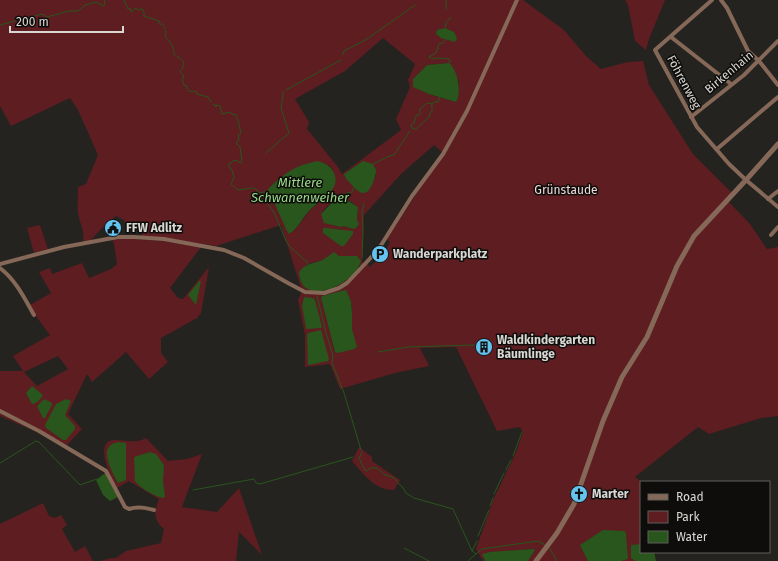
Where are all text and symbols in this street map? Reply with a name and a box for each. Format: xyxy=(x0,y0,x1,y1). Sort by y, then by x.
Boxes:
scale bar xyxy=(10,8,123,34)
text: 200 m xyxy=(16,15,49,29)
street label: Birkenhain xyxy=(702,48,756,96)
street label: Föhrenweg xyxy=(664,53,704,112)
water label: Mittlere Schwanenweiher xyxy=(250,175,350,205)
park label: Grünstaude xyxy=(534,183,598,197)
public building icon: FFW Adlitz xyxy=(103,218,123,238)
place label: FFW Adlitz xyxy=(126,221,183,235)
parking icon: Wanderparkplatz xyxy=(370,244,390,264)
place label: Wanderparkplatz xyxy=(393,247,488,261)
place label: Waldkindergarten Bäumlinge xyxy=(497,333,595,361)
building icon: Waldkindergarten Bäumlinge xyxy=(474,337,494,357)
legend xyxy=(640,481,770,553)
church icon: Marter xyxy=(569,484,589,504)
place label: Marter xyxy=(592,487,629,501)
text: Road xyxy=(676,490,704,504)
text: Park xyxy=(676,510,700,524)
text: Water xyxy=(676,530,708,544)

